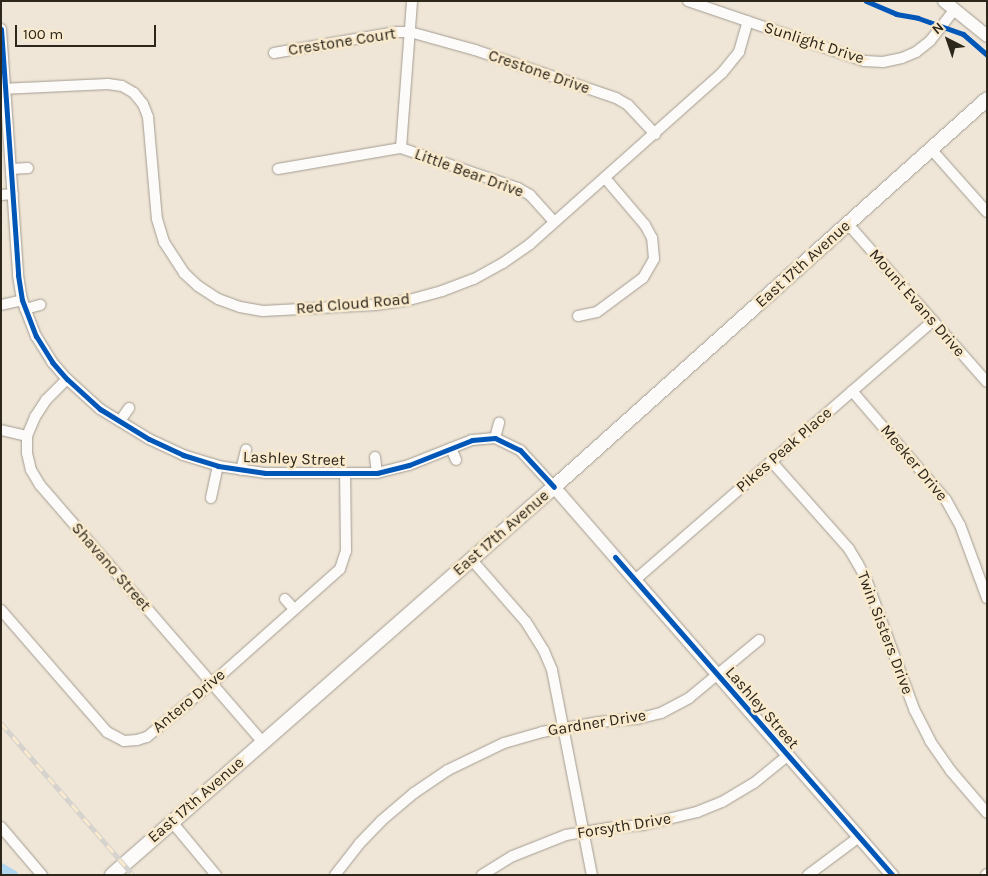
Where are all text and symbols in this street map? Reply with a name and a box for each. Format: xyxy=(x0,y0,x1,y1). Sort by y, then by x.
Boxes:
scale bar xyxy=(18,15,159,47)
north arrow xyxy=(923,15,973,65)
street label: Sunlight Drive xyxy=(762,18,866,68)
text: N xyxy=(928,19,947,38)
street label: Crestone Court xyxy=(287,24,397,60)
text: 100 m xyxy=(23,25,63,43)
street label: Crestone Drive xyxy=(486,46,592,98)
street label: Little Bear Drive xyxy=(412,144,526,202)
street label: East 17th Avenue xyxy=(752,216,854,312)
street label: Mount Evans Drive xyxy=(865,245,969,361)
street label: Red Cloud Road xyxy=(295,289,411,319)
street label: Pikes Peak Place xyxy=(732,403,836,497)
street label: Meeker Drive xyxy=(876,421,952,505)
street label: Lashley Street xyxy=(243,448,345,470)
street label: East 17th Avenue xyxy=(449,486,553,580)
street label: Shavano Street xyxy=(67,519,155,615)
street label: Twin Sisters Drive xyxy=(853,569,917,697)
street label: Lashley Street xyxy=(721,663,803,753)
street label: Antero Drive xyxy=(149,665,229,737)
street label: Gardner Drive xyxy=(547,706,647,740)
street label: East 17th Avenue xyxy=(144,753,248,847)
street label: Forsyth Drive xyxy=(576,809,672,843)

